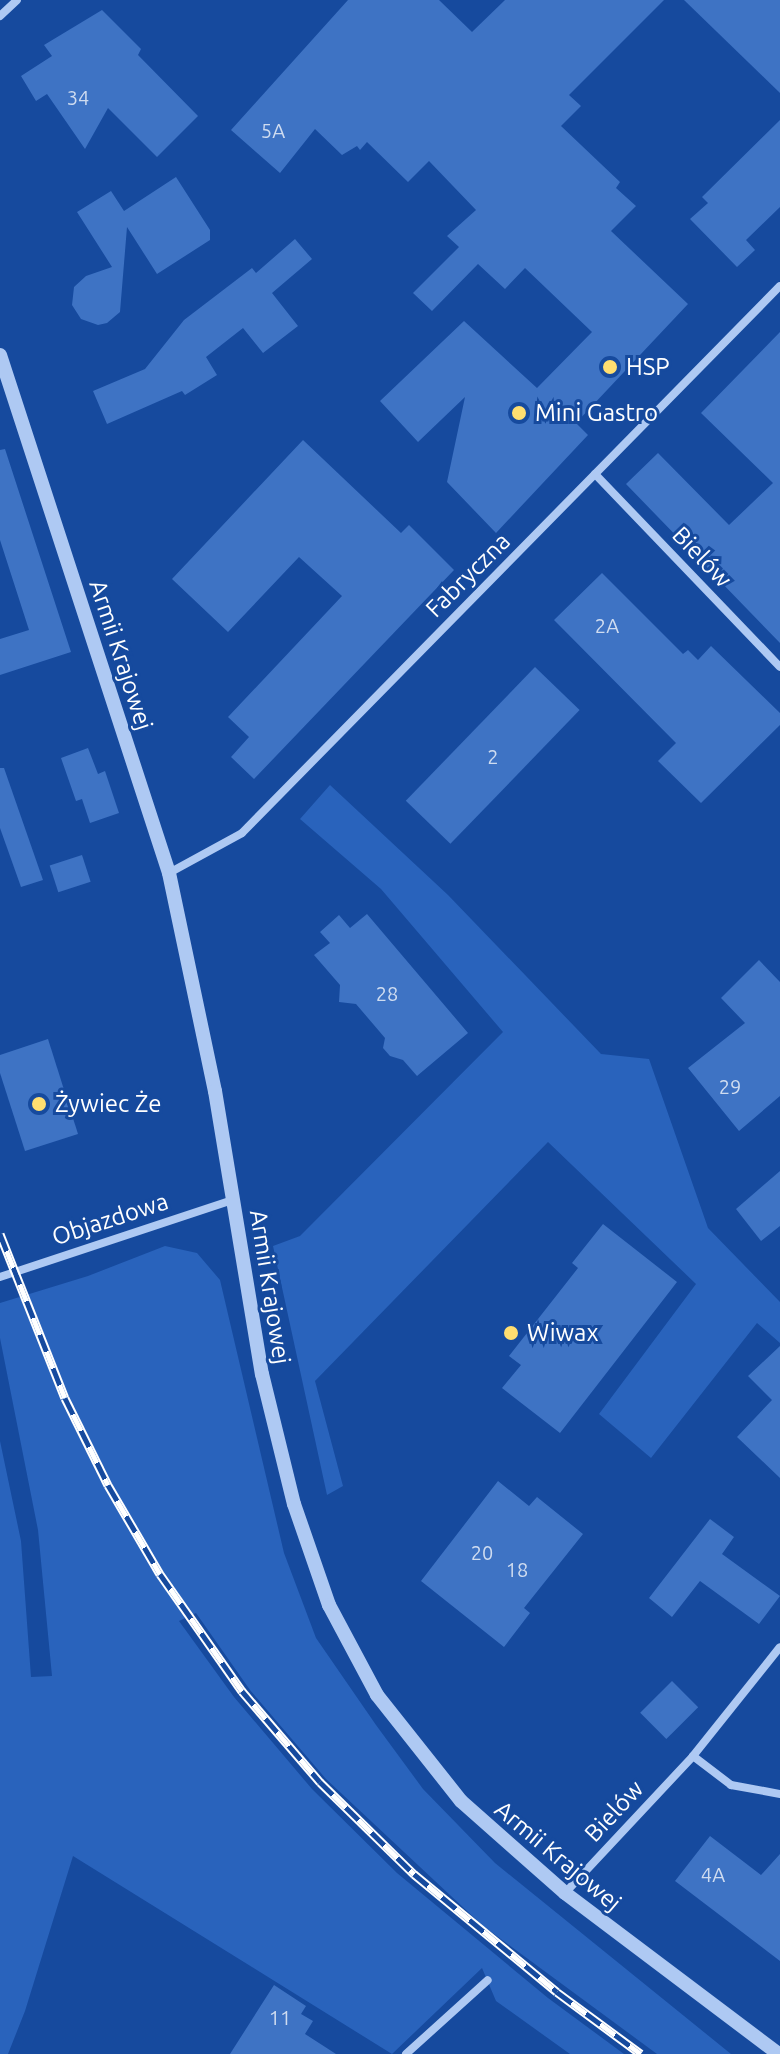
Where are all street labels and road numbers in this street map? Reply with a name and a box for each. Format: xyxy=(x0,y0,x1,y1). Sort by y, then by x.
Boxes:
street label: Bielów xyxy=(666,521,738,593)
street label: Fabryczna xyxy=(420,527,516,623)
street label: Armii Krajowej xyxy=(83,576,159,734)
street label: Objazdowa xyxy=(48,1187,172,1251)
street label: Armii Krajowej xyxy=(244,1208,296,1366)
street label: Bielów xyxy=(578,1774,650,1848)
street label: Armii Krajowej xyxy=(489,1795,627,1917)

